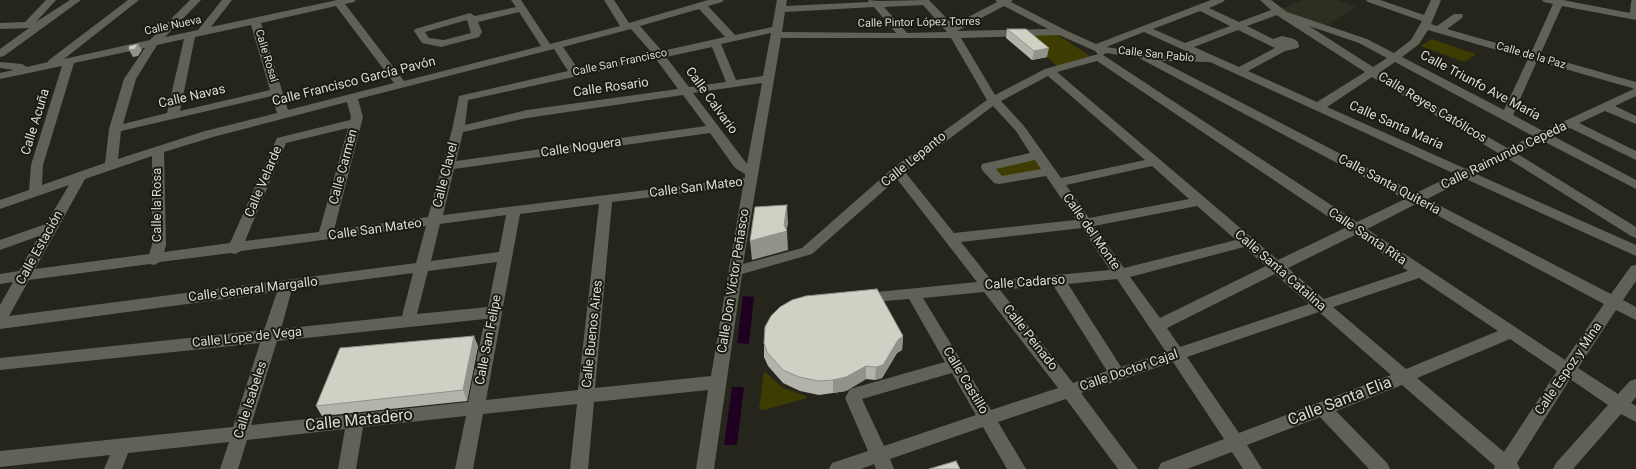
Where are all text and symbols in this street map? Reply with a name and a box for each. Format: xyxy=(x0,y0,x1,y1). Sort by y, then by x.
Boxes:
street label: Calle Nueva xyxy=(143,14,203,38)
street label: Calle Pintor López Torres xyxy=(858,15,980,31)
street label: Calle Rosal xyxy=(252,28,280,84)
street label: Calle de la Paz xyxy=(1495,40,1567,72)
street label: Calle San Pablo xyxy=(1117,44,1195,66)
street label: Calle San Francisco xyxy=(572,47,668,79)
street label: Calle Triunfo Ave María xyxy=(1417,48,1543,124)
street label: Calle Francisco García Pavón xyxy=(271,54,437,110)
street label: Calle Calvario xyxy=(681,64,741,138)
street label: Calle Reyes Católicos xyxy=(1375,69,1489,147)
street label: Calle Rosario xyxy=(572,75,650,101)
street label: Calle Navas xyxy=(157,82,227,112)
street label: Calle Acuña xyxy=(19,87,53,157)
street label: Calle Santa María xyxy=(1346,98,1446,154)
street label: Calle Raimundo Cepeda xyxy=(1439,119,1569,193)
street label: Calle Carmen xyxy=(326,128,362,206)
street label: Calle Lepanto xyxy=(878,129,950,191)
street label: Calle Noguera xyxy=(540,135,622,161)
street label: Calle Clavel xyxy=(430,141,462,209)
street label: Calle Velarde xyxy=(242,144,286,220)
street label: Calle Santa Quiteria xyxy=(1335,151,1443,219)
street label: Calle la Rosa xyxy=(150,168,166,242)
street label: Calle San Mateo xyxy=(648,175,744,201)
street label: Calle del Monte xyxy=(1059,191,1123,273)
street label: Calle Santa Rita xyxy=(1325,205,1409,269)
street label: Calle Estación xyxy=(13,208,67,288)
street label: Calle Don Víctor Peñasco xyxy=(715,208,753,354)
street label: Calle San Mateo xyxy=(327,216,423,244)
street label: Calle Santa Catalina xyxy=(1231,227,1329,315)
street label: Calle Cadarso xyxy=(984,272,1066,294)
street label: Calle General Margallo xyxy=(187,274,319,306)
street label: Calle Buenos Aires xyxy=(580,279,606,389)
street label: Calle San Felipe xyxy=(473,294,505,386)
street label: Calle Peinado xyxy=(999,302,1061,374)
street label: Calle Espoz y Mina xyxy=(1532,320,1606,418)
street label: Calle Lope de Vega xyxy=(191,324,303,352)
street label: Calle Castillo xyxy=(939,345,991,417)
street label: Calle Doctor Cajal xyxy=(1078,347,1180,395)
street label: Calle Isabeles xyxy=(231,359,271,441)
street label: Calle Santa Elia xyxy=(1285,373,1395,431)
street label: Calle Matadero xyxy=(304,406,414,436)

